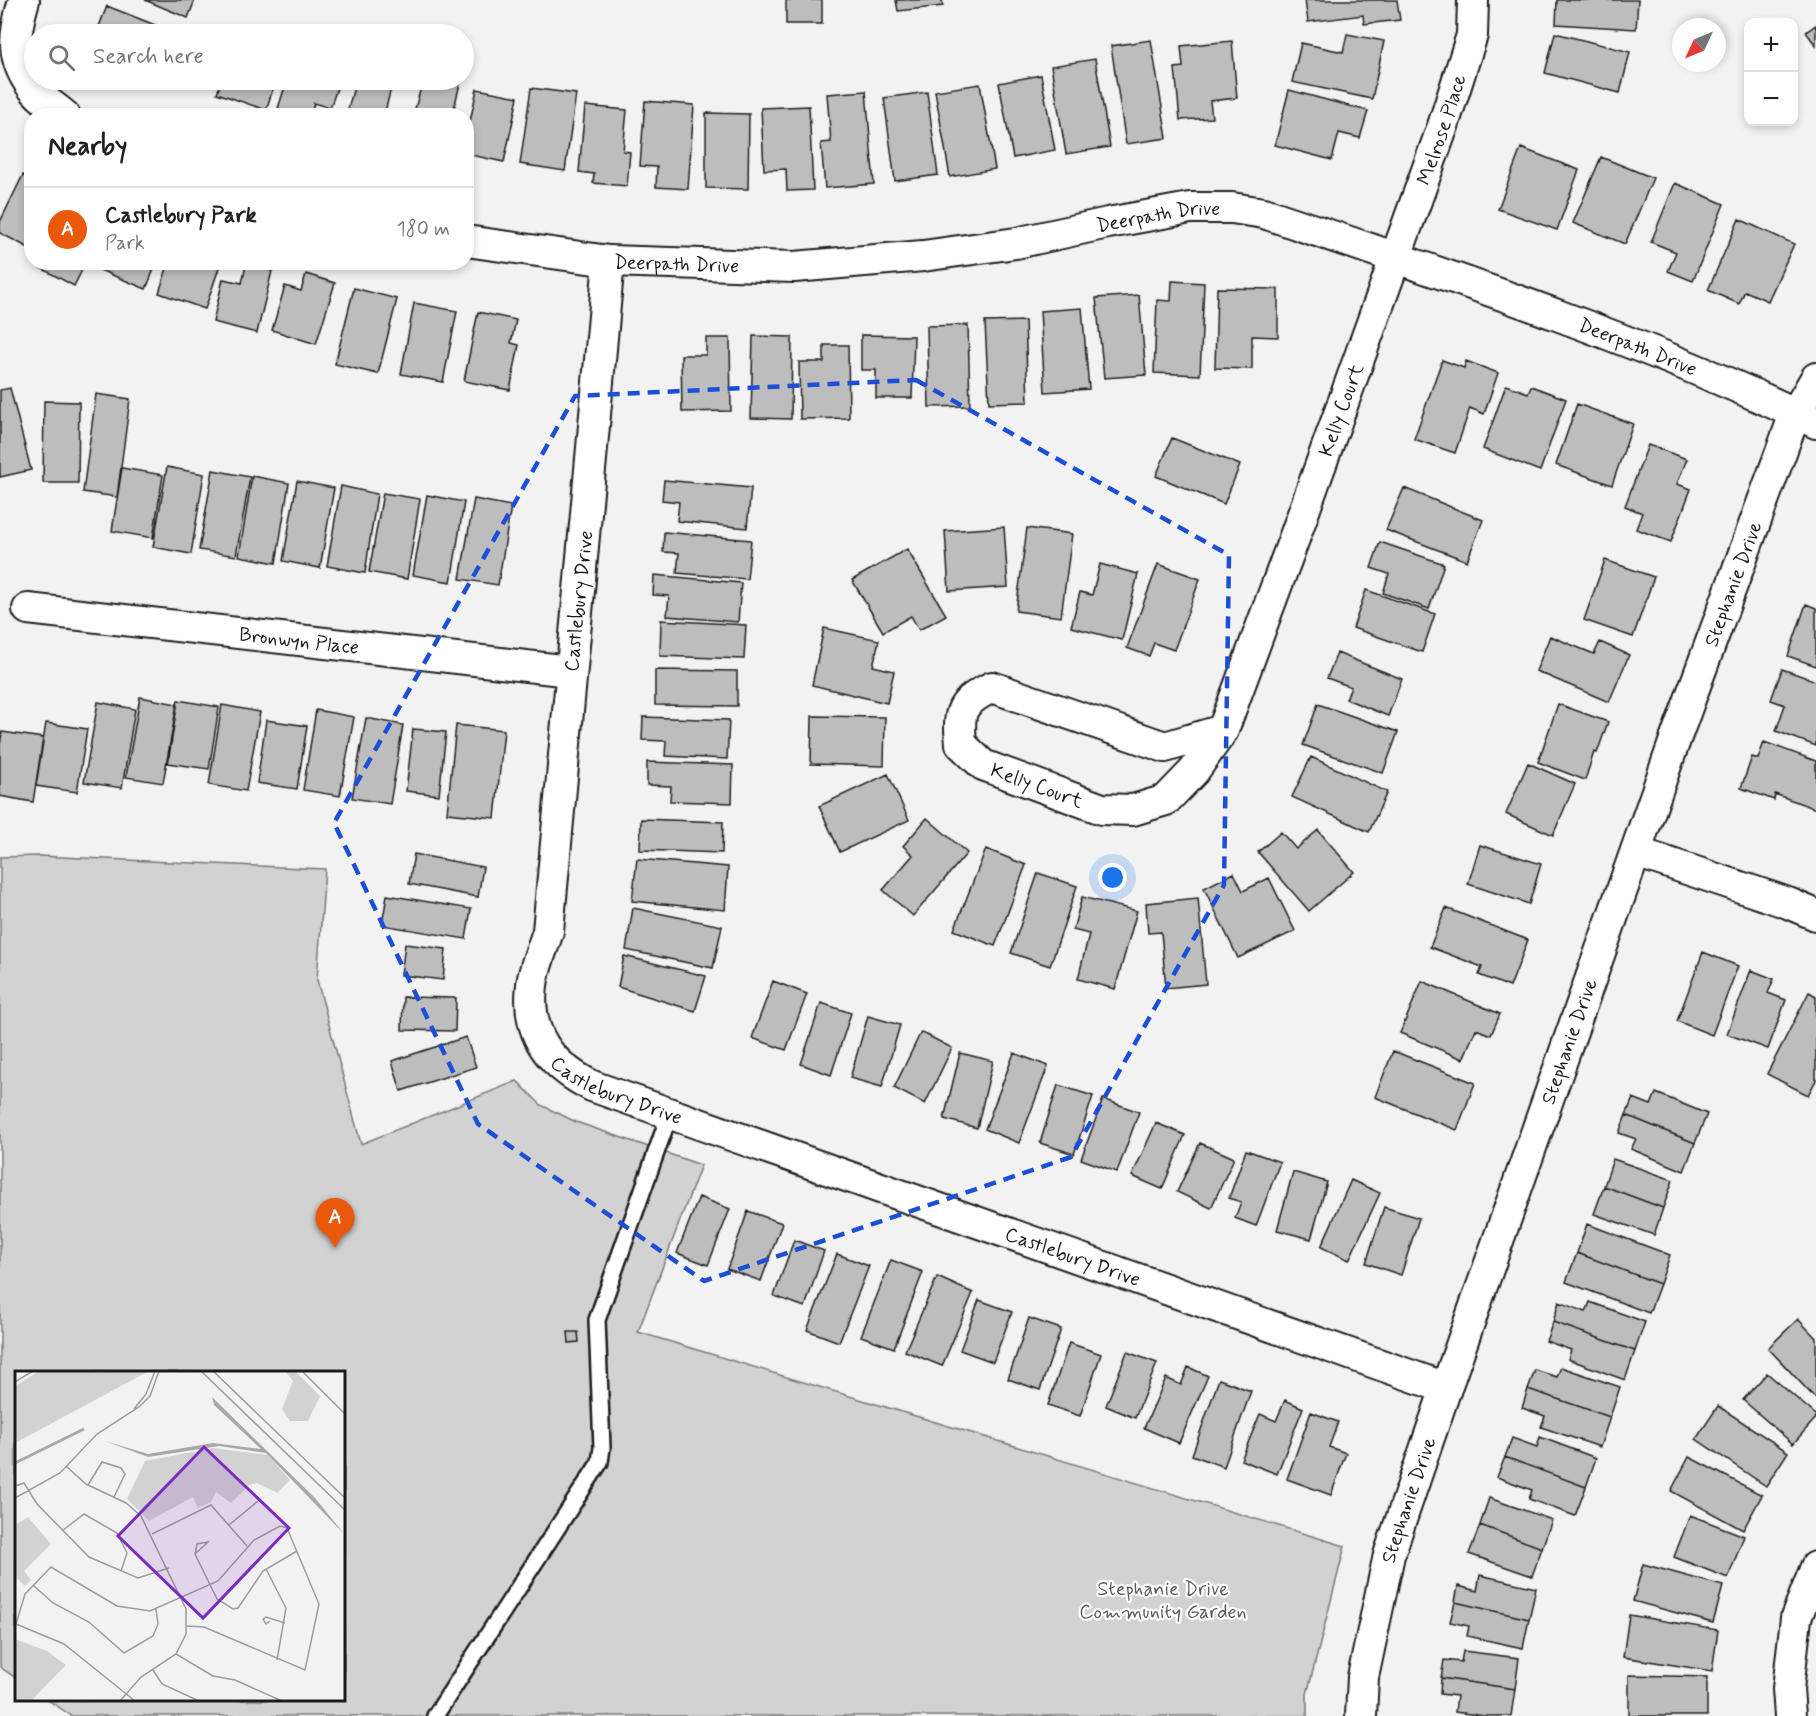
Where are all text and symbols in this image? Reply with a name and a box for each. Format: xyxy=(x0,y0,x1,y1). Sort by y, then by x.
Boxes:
north arrow xyxy=(1672,18,1726,72)
map controls xyxy=(1744,18,1798,126)
button: + xyxy=(1744,18,1798,72)
search box xyxy=(24,24,474,90)
icon: search xyxy=(45,41,78,74)
text: Search here xyxy=(93,43,204,71)
street label: Melrose Place xyxy=(1411,71,1474,189)
button: − xyxy=(1744,72,1798,126)
text: Nearby xyxy=(48,130,127,164)
street label: Deerpath Drive xyxy=(1094,196,1220,240)
text: Castlebury Park xyxy=(105,202,257,230)
text: A xyxy=(61,216,74,243)
text: 180 m xyxy=(397,216,450,243)
text: Park xyxy=(105,230,145,257)
street label: Deerpath Drive xyxy=(613,249,740,280)
street label: Deerpath Drive xyxy=(1574,312,1701,383)
street label: Kelly Court xyxy=(1313,360,1371,460)
street label: Stephanie Drive xyxy=(1699,518,1769,651)
street label: Castlebury Drive xyxy=(559,529,600,673)
street label: Bronwyn Place xyxy=(238,621,360,662)
street label: Kelly Court xyxy=(987,757,1087,816)
your location xyxy=(1098,863,1127,892)
street label: Stephanie Drive xyxy=(1535,975,1605,1108)
street label: Castlebury Drive xyxy=(544,1050,686,1132)
pin: A xyxy=(316,1198,354,1248)
street label: Castlebury Drive xyxy=(1001,1221,1144,1294)
inset map xyxy=(15,1371,345,1701)
street label: Stephanie Drive xyxy=(1376,1434,1443,1566)
park label: Stephanie Drive Community Garden xyxy=(1079,1576,1247,1626)

